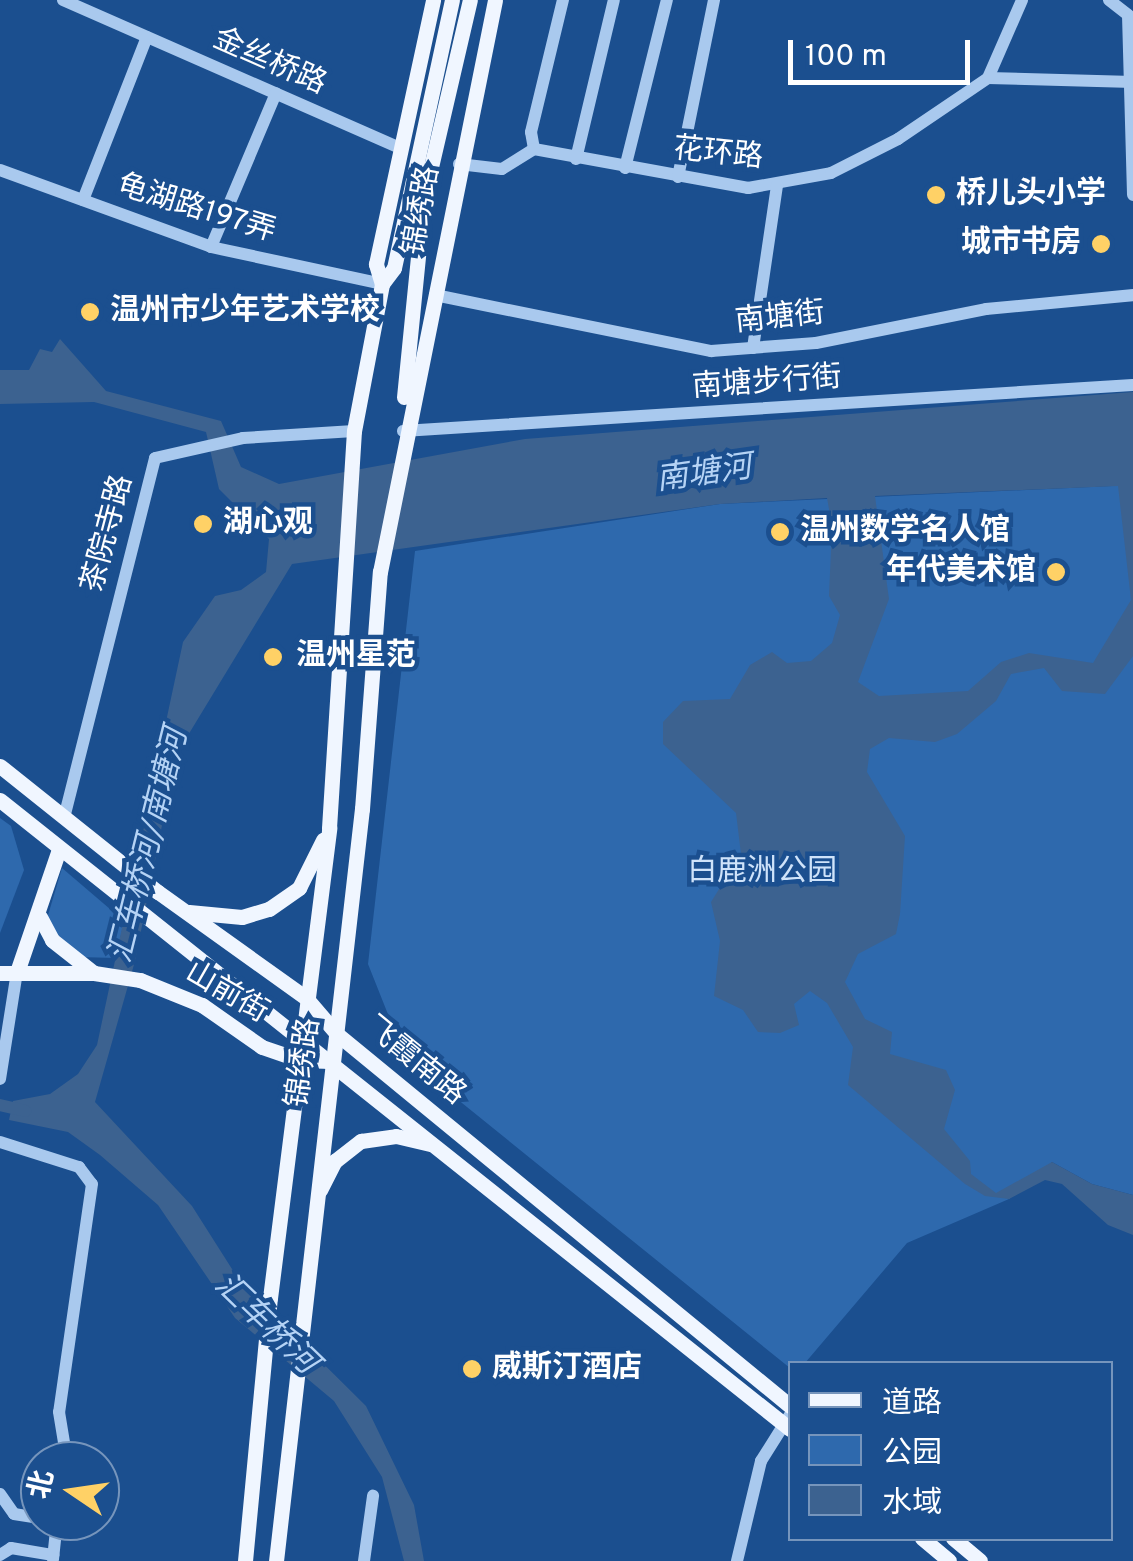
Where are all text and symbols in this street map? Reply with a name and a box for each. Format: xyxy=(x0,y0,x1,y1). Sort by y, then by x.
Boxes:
scale bar xyxy=(793,20,976,82)
street label: 金丝桥路 xyxy=(207,22,331,104)
text: 100 m xyxy=(805,39,887,76)
street label: 花环路 xyxy=(671,132,765,178)
street label: 锦绣路 xyxy=(397,164,449,258)
street label: 龟湖路197弄 xyxy=(112,169,280,251)
place label: 桥儿头小学 xyxy=(956,177,1106,213)
marker: 桥儿头小学 xyxy=(925,184,947,206)
place label: 城市书房 xyxy=(961,226,1081,262)
marker: 城市书房 xyxy=(1090,233,1112,255)
place label: 温州市少年艺术学校 xyxy=(110,294,380,330)
street label: 南塘街 xyxy=(733,296,827,342)
marker: 温州市少年艺术学校 xyxy=(79,301,101,323)
street label: 南塘步行街 xyxy=(691,361,843,407)
water label: 南塘河 xyxy=(654,449,754,501)
street label: 茶院寺路 xyxy=(76,471,142,597)
place label: 湖心观 xyxy=(223,506,313,542)
marker: 湖心观 xyxy=(192,513,214,535)
place label: 温州数学名人馆 xyxy=(800,514,1010,550)
marker: 温州数学名人馆 xyxy=(769,521,791,543)
place label: 年代美术馆 xyxy=(886,554,1036,590)
marker: 年代美术馆 xyxy=(1045,561,1067,583)
place label: 温州星范 xyxy=(296,639,416,675)
marker: 温州星范 xyxy=(260,644,286,670)
water label: 汇车桥河/南塘河 xyxy=(102,725,198,967)
park label: 白鹿洲公园 xyxy=(687,855,837,891)
street label: 山前街 xyxy=(178,956,274,1032)
street label: 飞霞南路 xyxy=(356,1010,472,1114)
street label: 锦绣路 xyxy=(281,1016,329,1110)
water label: 汇车桥河 xyxy=(206,1267,324,1383)
place label: 威斯汀酒店 xyxy=(492,1351,642,1387)
marker: 威斯汀酒店 xyxy=(461,1358,483,1380)
legend xyxy=(788,1361,1113,1541)
text: 道路 xyxy=(882,1386,942,1423)
text: 公园 xyxy=(882,1436,942,1473)
north arrow xyxy=(20,1441,120,1541)
text: 北 xyxy=(22,1467,63,1502)
text: 水域 xyxy=(882,1486,942,1523)

